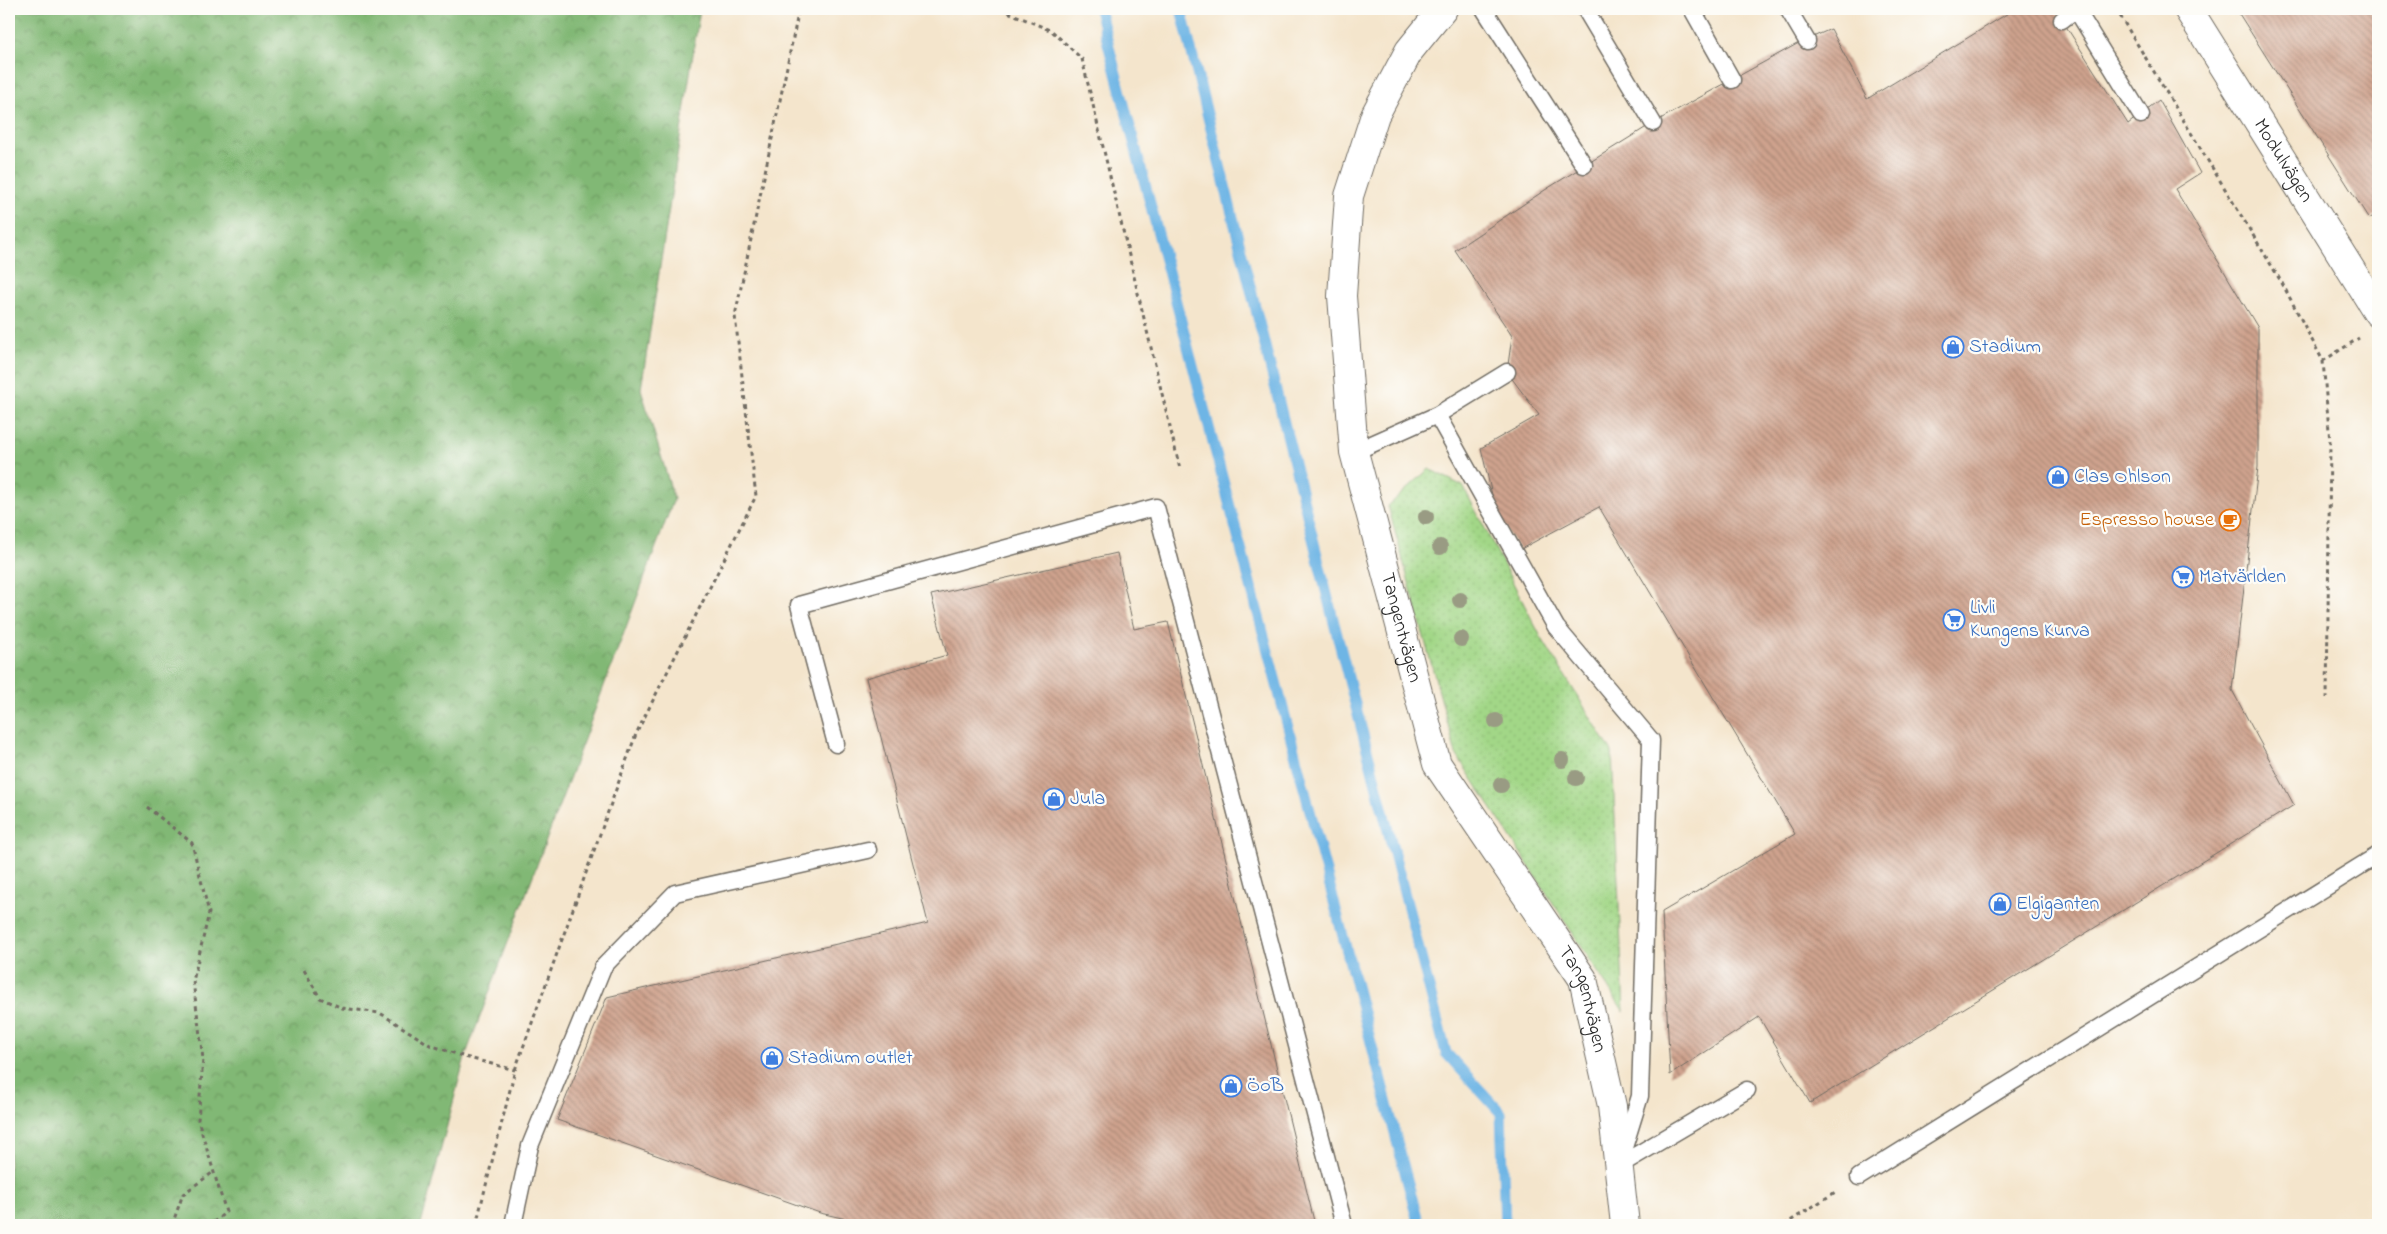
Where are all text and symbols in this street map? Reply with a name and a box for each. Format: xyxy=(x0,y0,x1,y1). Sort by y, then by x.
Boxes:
street label: Modulvägen xyxy=(2246,113,2320,209)
place label: Stadium xyxy=(1969,333,2041,362)
shop icon: Stadium xyxy=(1941,335,1965,359)
place label: Clas Ohlson xyxy=(2074,463,2171,492)
shop icon: Clas Ohlson xyxy=(2046,465,2070,489)
place label: Espresso house xyxy=(2079,506,2214,535)
cafe icon: Espresso house xyxy=(2218,508,2242,532)
place label: Matvärlden xyxy=(2199,563,2286,592)
supermarket icon: Matvärlden xyxy=(2171,565,2195,589)
street label: Tangentvägen xyxy=(1372,570,1429,686)
place label: Livli Kungens Kurva xyxy=(1970,594,2090,647)
supermarket icon: Livli Kungens Kurva xyxy=(1942,608,1966,632)
place label: Jula xyxy=(1070,785,1105,814)
shop icon: Jula xyxy=(1042,787,1066,811)
place label: Elgiganten xyxy=(2016,890,2099,920)
shop icon: Elgiganten xyxy=(1988,892,2012,916)
street label: Tangentvägen xyxy=(1550,940,1614,1056)
place label: Stadium outlet xyxy=(788,1044,913,1073)
shop icon: Stadium outlet xyxy=(760,1046,784,1070)
place label: ÖoB xyxy=(1247,1072,1284,1101)
shop icon: ÖoB xyxy=(1219,1074,1243,1098)

